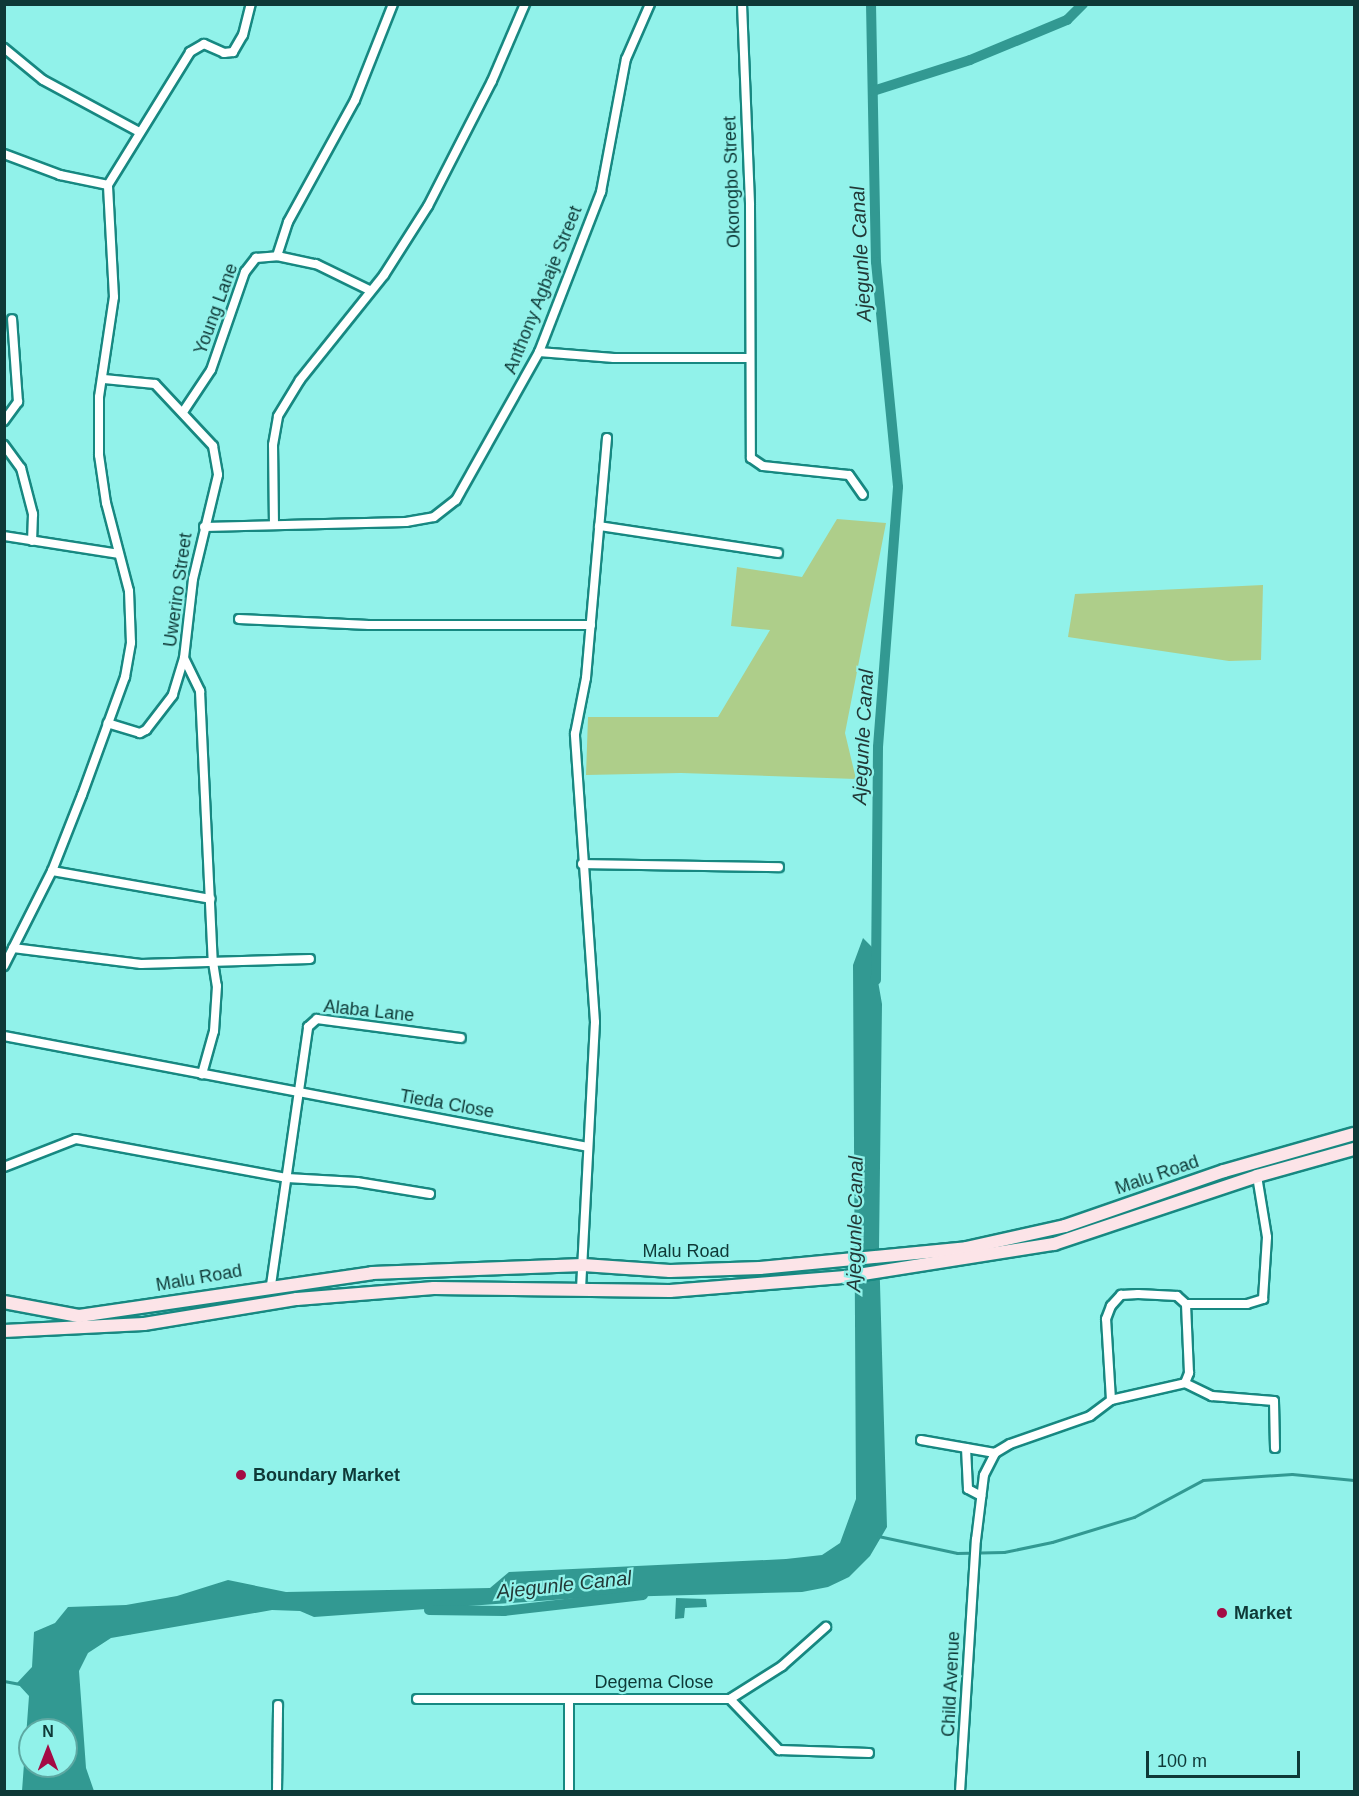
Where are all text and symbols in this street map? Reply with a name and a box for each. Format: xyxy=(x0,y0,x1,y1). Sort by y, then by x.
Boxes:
street label: Okorogbo Street xyxy=(719,116,745,248)
water label: Ajegunle Canal xyxy=(845,186,877,322)
street label: Anthony Agbaje Street xyxy=(499,202,587,378)
street label: Young Lane xyxy=(190,260,242,358)
street label: Uweriro Street xyxy=(159,532,197,648)
water label: Ajegunle Canal xyxy=(847,669,879,805)
street label: Alaba Lane xyxy=(323,995,415,1027)
street label: Tieda Close xyxy=(398,1085,496,1123)
street label: Malu Road xyxy=(1112,1151,1202,1199)
water label: Ajegunle Canal xyxy=(842,1156,868,1292)
street label: Malu Road xyxy=(642,1240,730,1262)
street label: Malu Road xyxy=(154,1260,244,1296)
place label: Boundary Market xyxy=(253,1464,400,1486)
marker: Boundary Market xyxy=(234,1468,248,1482)
water label: Ajegunle Canal xyxy=(495,1566,633,1604)
place label: Market xyxy=(1234,1602,1292,1624)
marker: Market xyxy=(1215,1606,1229,1620)
street label: Child Avenue xyxy=(937,1630,965,1738)
street label: Degema Close xyxy=(594,1671,714,1693)
north arrow xyxy=(18,1718,78,1778)
text: N xyxy=(42,1723,54,1740)
scale bar xyxy=(1149,1739,1304,1777)
text: 100 m xyxy=(1157,1751,1207,1771)

